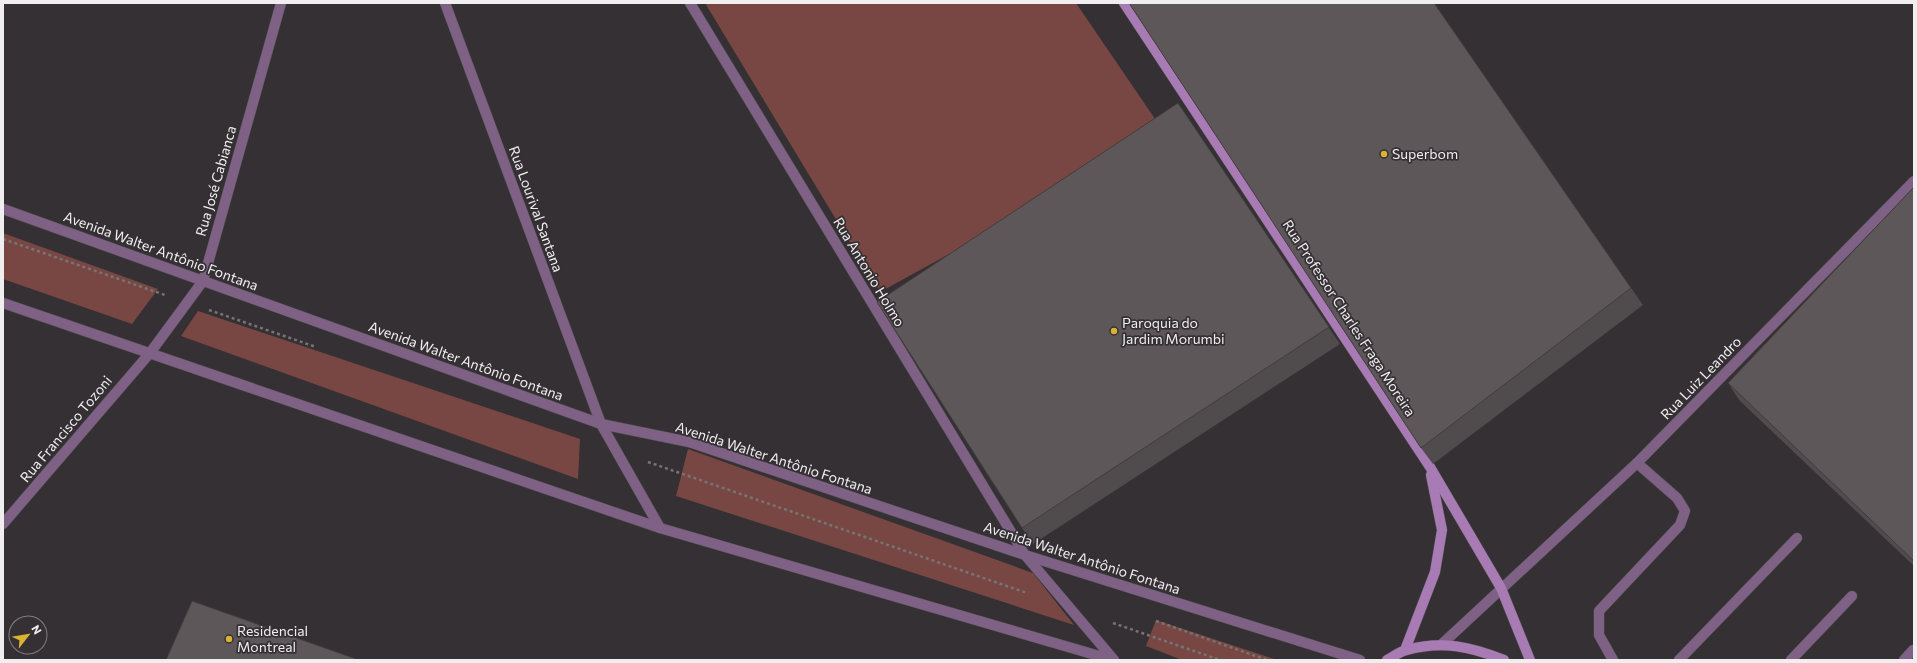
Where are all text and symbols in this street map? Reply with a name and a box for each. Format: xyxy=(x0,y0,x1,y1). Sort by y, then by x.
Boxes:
street label: Rua José Cabianca xyxy=(192,124,239,238)
street label: Rua Lourival Santana xyxy=(506,143,567,274)
place label: Superbom xyxy=(1392,145,1458,162)
marker: Superbom xyxy=(1379,149,1389,159)
street label: Avenida Walter Antônio Fontana xyxy=(62,207,261,294)
street label: Rua Antonio Holmo xyxy=(830,214,909,329)
street label: Rua Professor Charles Fraga Moreira xyxy=(1279,216,1419,419)
place label: Paroquia do Jardim Morumbi xyxy=(1122,314,1225,347)
street label: Avenida Walter Antônio Fontana xyxy=(367,317,566,404)
marker: Paroquia do Jardim Morumbi xyxy=(1109,326,1119,336)
street label: Rua Luiz Leandro xyxy=(1657,333,1745,423)
street label: Rua Francisco Tozoni xyxy=(16,372,115,485)
street label: Avenida Walter Antônio Fontana xyxy=(674,418,875,497)
street label: Avenida Walter Antônio Fontana xyxy=(982,518,1183,597)
north arrow xyxy=(8,615,48,655)
place label: Residencial Montreal xyxy=(237,622,308,655)
text: N xyxy=(29,623,45,636)
marker: Residencial Montreal xyxy=(224,634,234,644)

